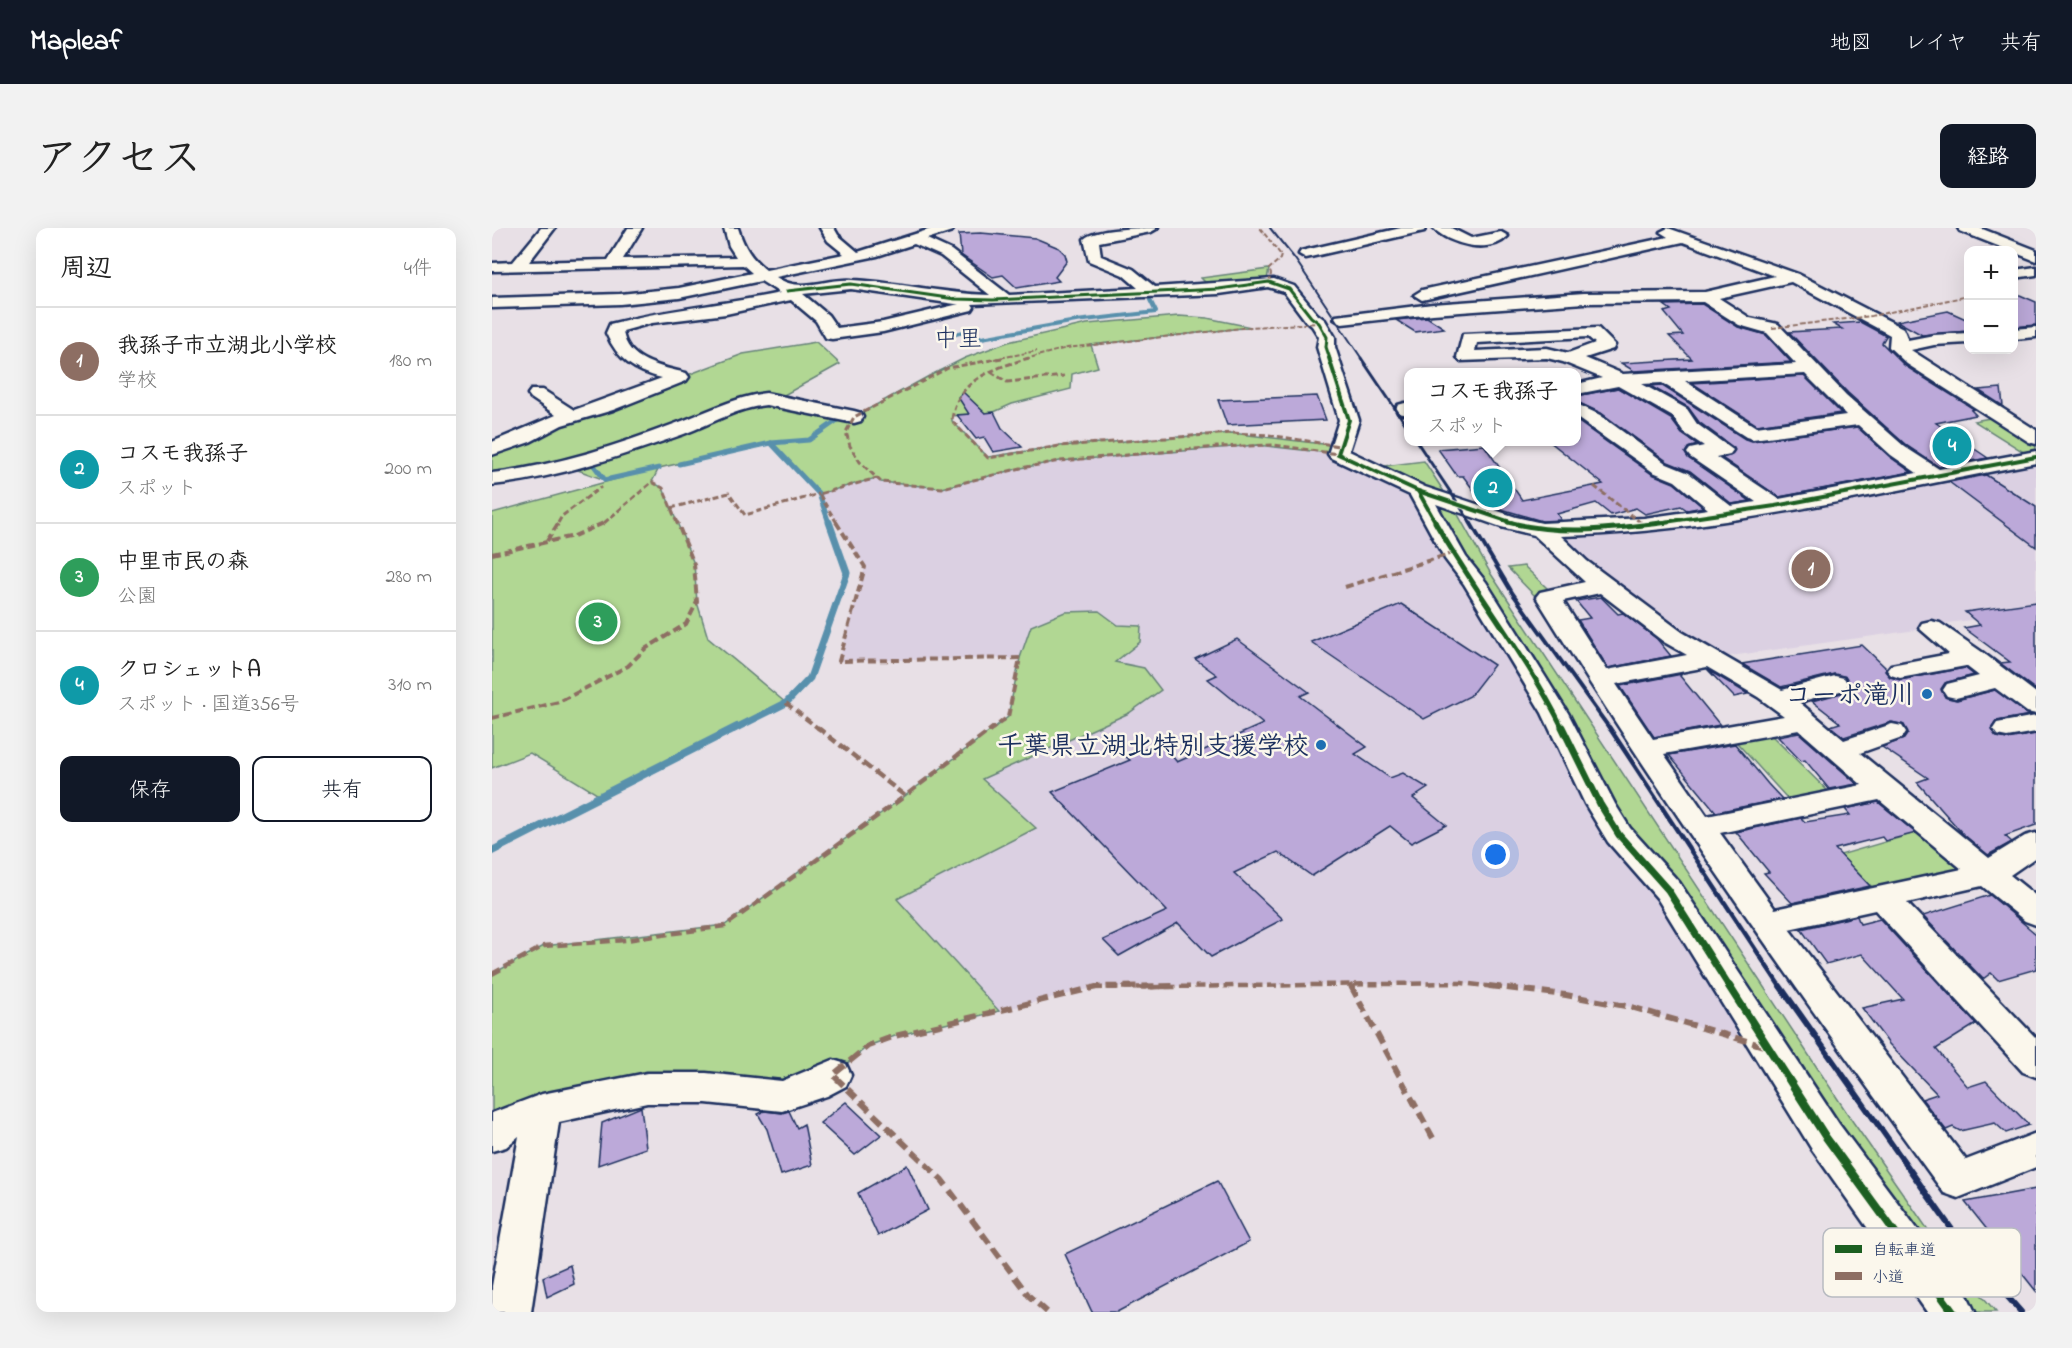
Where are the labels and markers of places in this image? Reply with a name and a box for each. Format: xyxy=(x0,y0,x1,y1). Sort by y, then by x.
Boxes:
pin: 4 xyxy=(1932,424,1972,468)
pin: 2 xyxy=(1474,466,1512,510)
pin: 1 xyxy=(1792,546,1830,592)
pin: 3 xyxy=(578,600,618,644)
place label: コーポ滝川 xyxy=(1785,678,1915,716)
marker: コーポ滝川 xyxy=(1920,687,1934,701)
place label: 千葉県立湖北特別支援学校 xyxy=(997,729,1309,767)
marker: 千葉県立湖北特別支援学校 xyxy=(1314,738,1328,752)

